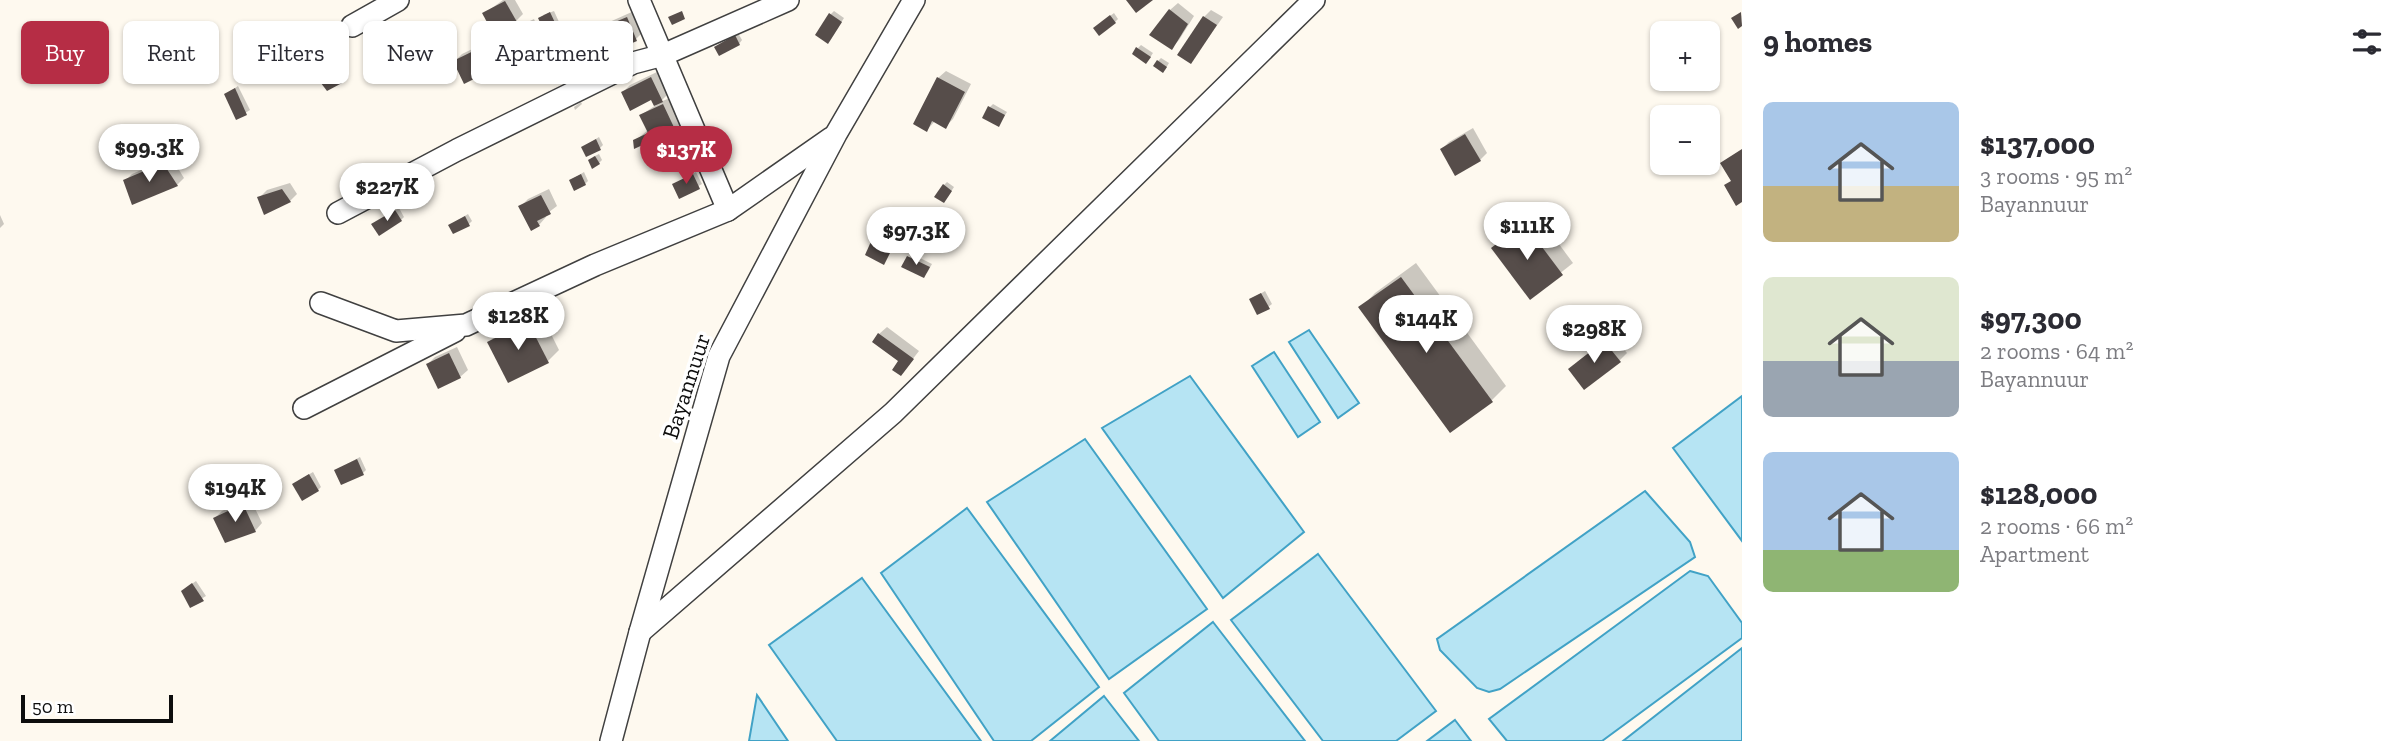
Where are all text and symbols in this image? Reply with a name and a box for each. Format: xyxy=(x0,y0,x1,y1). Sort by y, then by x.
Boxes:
chip: Buy xyxy=(21,21,109,84)
chip: Rent xyxy=(123,21,219,84)
chip: Filters xyxy=(233,21,349,84)
chip: New xyxy=(363,21,457,84)
chip: Apartment xyxy=(471,21,633,84)
map controls xyxy=(1650,21,1720,175)
button: + xyxy=(1650,21,1720,91)
icon: filters xyxy=(2348,23,2386,61)
text: 9 homes xyxy=(1763,24,1872,60)
button: − xyxy=(1650,105,1720,175)
pin: $99.3K xyxy=(92,124,206,184)
text: $137,000 xyxy=(1980,126,2095,162)
pin: $137K xyxy=(637,127,735,186)
icon: home xyxy=(1819,130,1903,214)
text: $99.3K xyxy=(115,133,183,161)
text: $137K xyxy=(656,135,716,163)
text: 3 rooms · 95 m² xyxy=(1980,162,2132,190)
pin: $227K xyxy=(338,164,436,223)
text: $227K xyxy=(356,172,418,200)
text: Bayannuur xyxy=(1980,190,2089,218)
pin: $111K xyxy=(1478,202,1576,262)
pin: $97.3K xyxy=(859,208,973,267)
text: $111K xyxy=(1500,211,1554,239)
text: $97.3K xyxy=(882,216,950,244)
pin: $128K xyxy=(469,292,567,352)
pin: $144K xyxy=(1377,296,1475,355)
text: $128K xyxy=(488,301,548,329)
text: $97,300 xyxy=(1980,301,2082,337)
text: $144K xyxy=(1395,304,1457,332)
icon: home xyxy=(1819,305,1903,389)
pin: $298K xyxy=(1545,306,1643,365)
text: $298K xyxy=(1562,314,1626,342)
street label: Bayannuur xyxy=(656,330,716,442)
text: 2 rooms · 64 m² xyxy=(1980,337,2133,365)
text: Bayannuur xyxy=(1980,365,2089,393)
pin: $194K xyxy=(186,464,284,524)
text: $194K xyxy=(204,473,266,501)
text: $128,000 xyxy=(1980,476,2098,512)
icon: home xyxy=(1819,480,1903,564)
text: 2 rooms · 66 m² xyxy=(1980,512,2133,540)
text: Apartment xyxy=(1980,540,2089,568)
scale bar xyxy=(21,692,173,724)
text: 50 m xyxy=(32,695,73,718)

